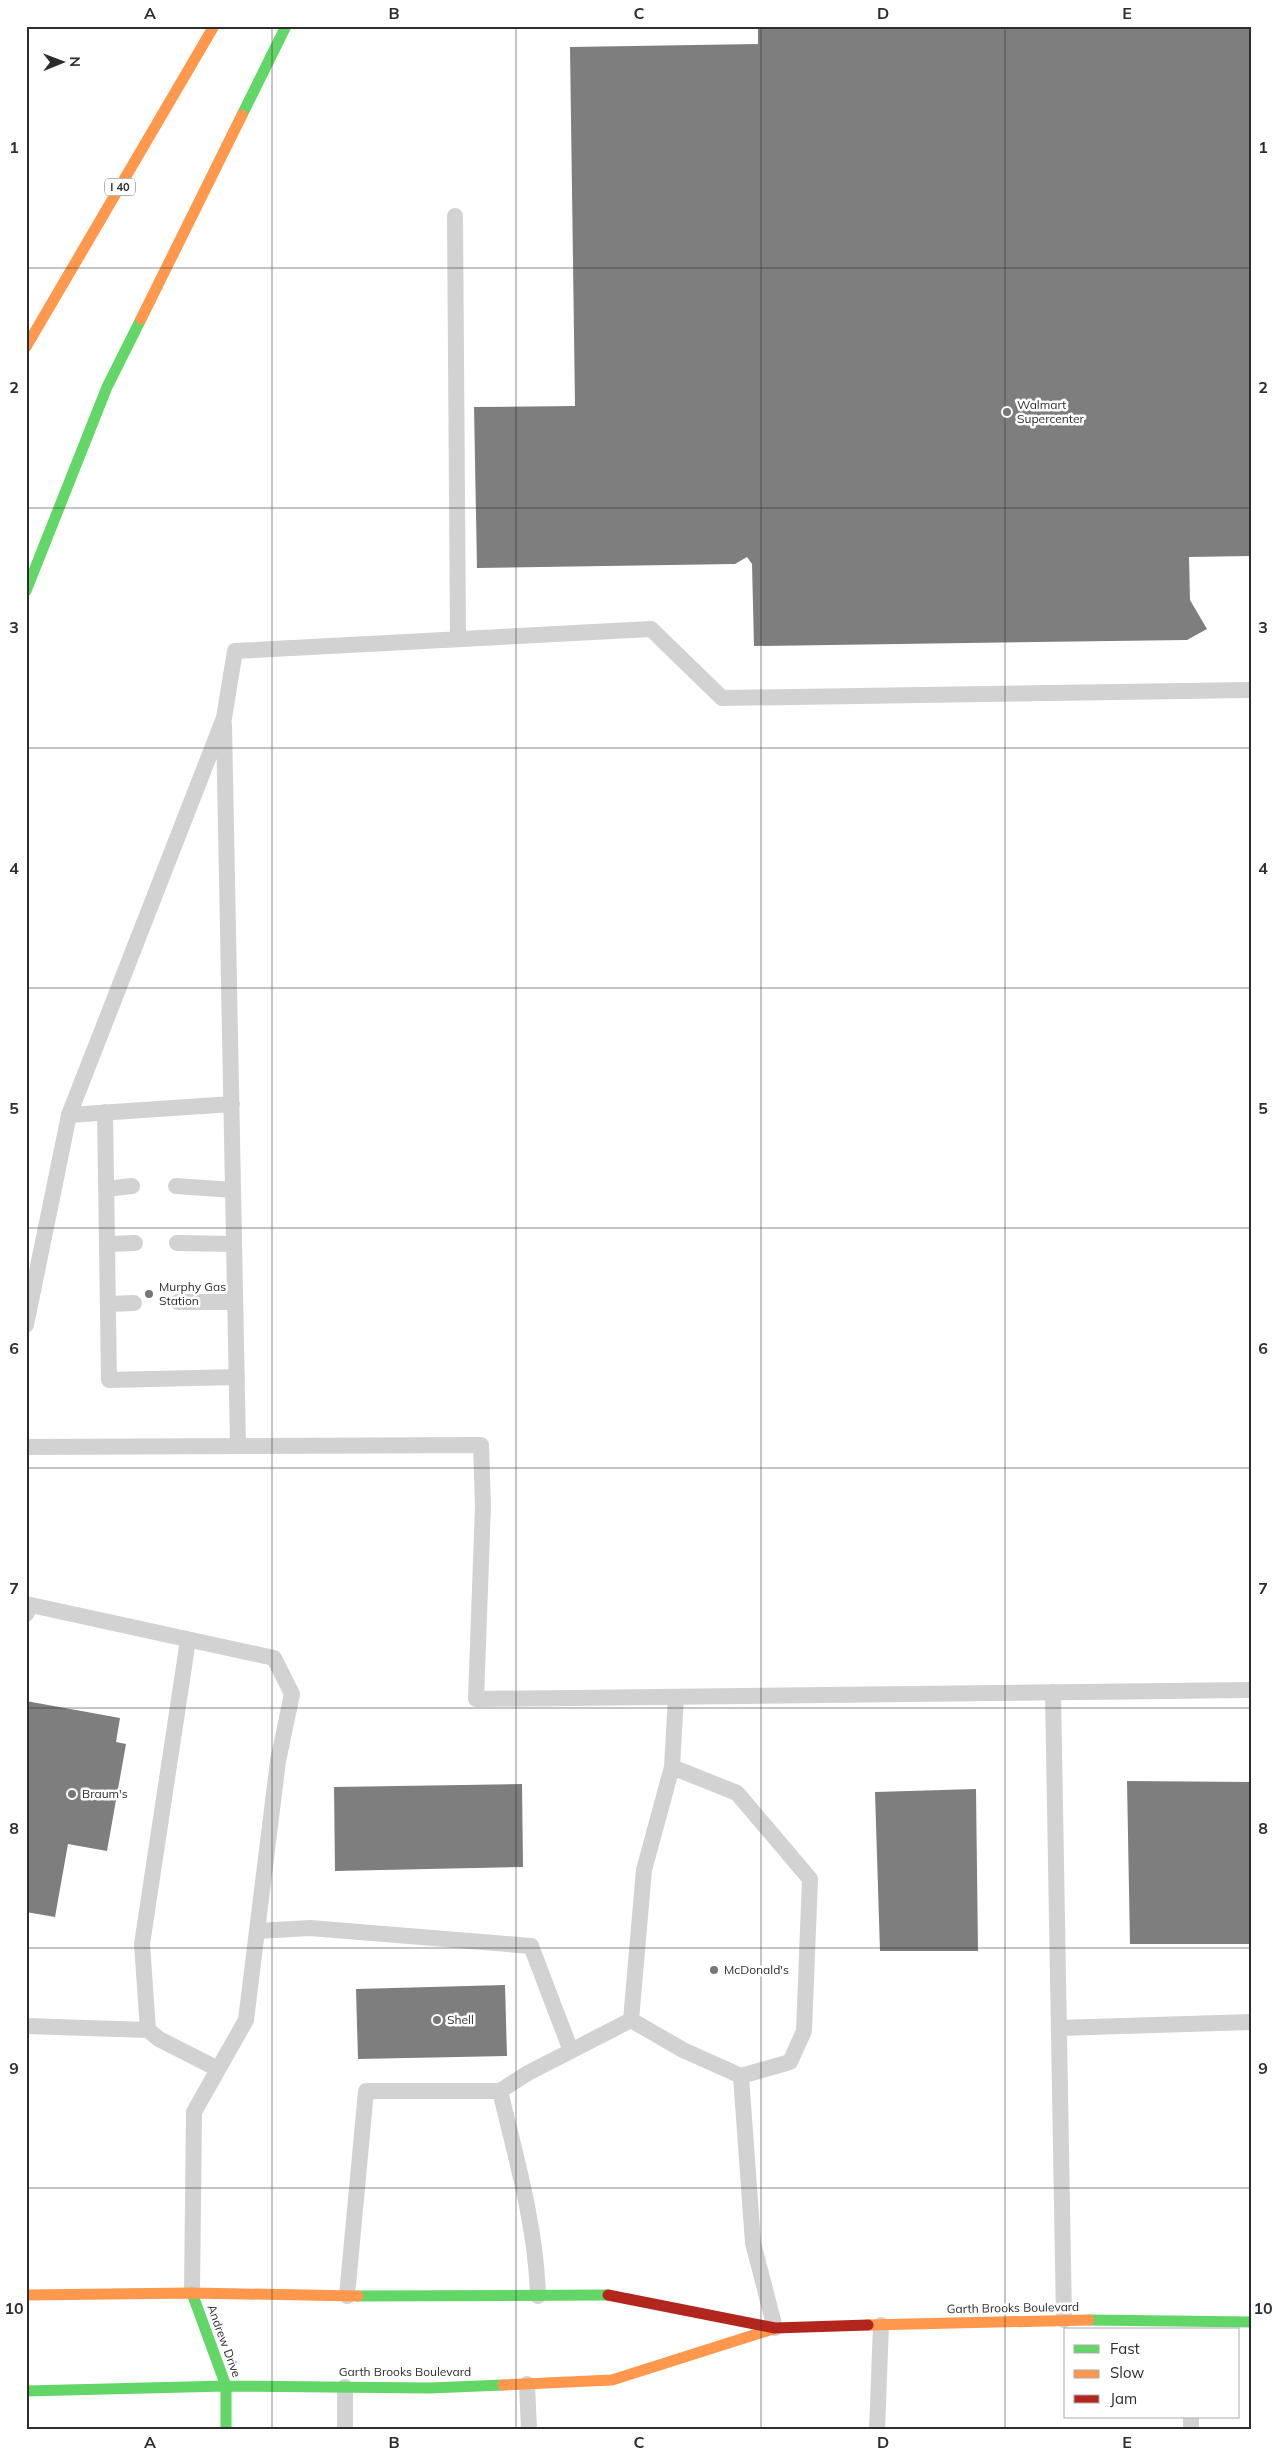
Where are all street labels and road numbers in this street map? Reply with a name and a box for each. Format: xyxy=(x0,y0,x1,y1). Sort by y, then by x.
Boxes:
road number: I 40 xyxy=(105,178,135,196)
street label: Garth Brooks Boulevard xyxy=(947,2299,1079,2316)
street label: Andrew Drive xyxy=(204,2302,245,2379)
street label: Garth Brooks Boulevard xyxy=(339,2364,471,2379)

